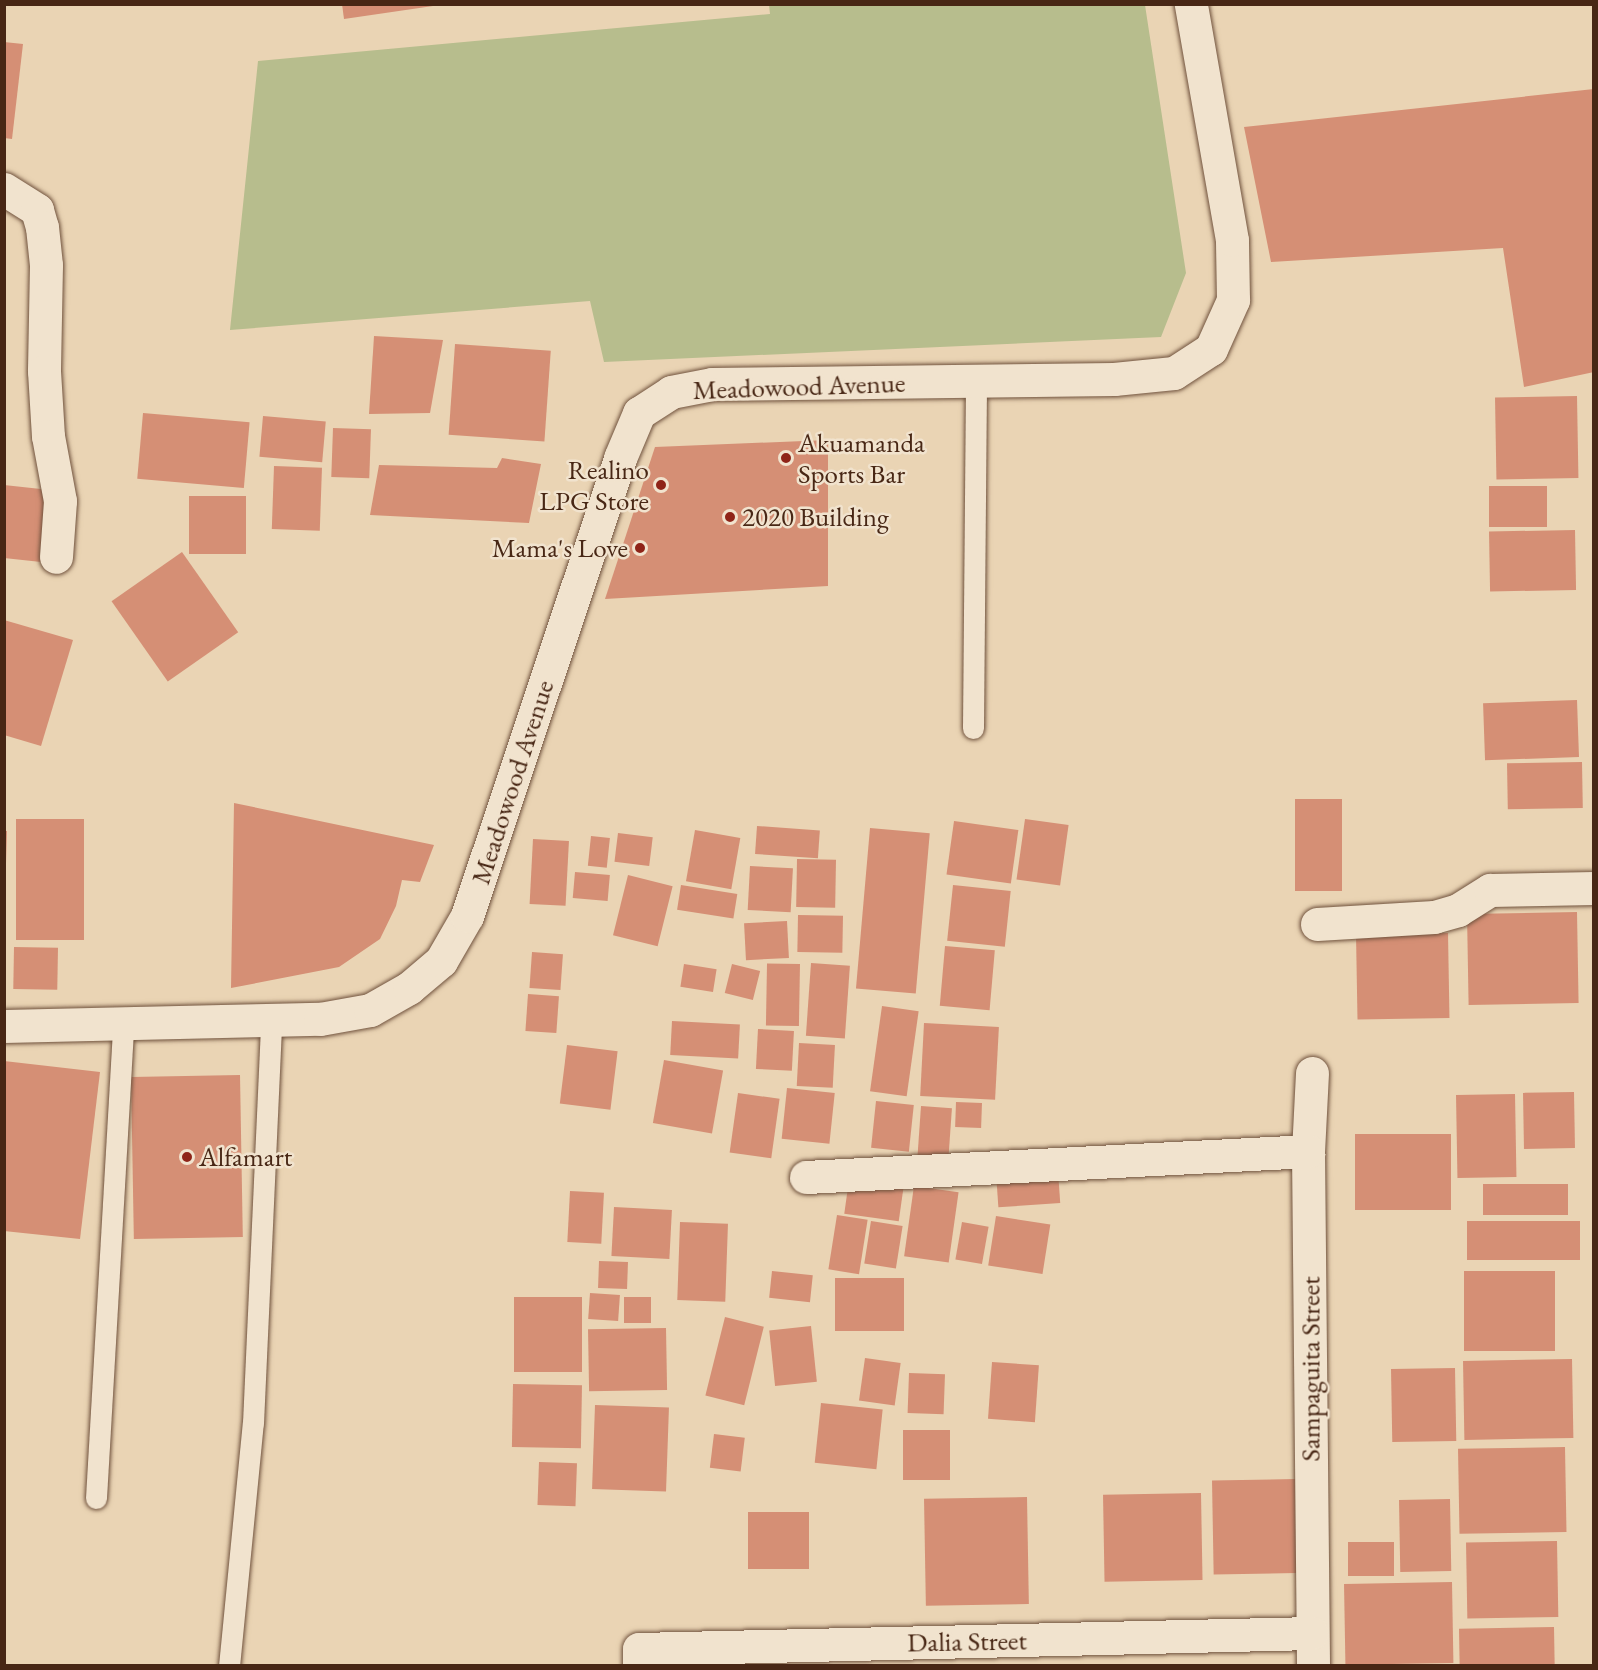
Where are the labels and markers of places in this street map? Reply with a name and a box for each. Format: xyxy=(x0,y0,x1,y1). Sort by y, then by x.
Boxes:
place label: Akuamanda Sports Bar xyxy=(798,426,925,489)
marker: Akuamanda Sports Bar xyxy=(779,451,793,465)
place label: Realino LPG Store xyxy=(539,453,649,516)
marker: Realino LPG Store xyxy=(654,478,668,492)
place label: 2020 Building xyxy=(742,501,889,533)
marker: 2020 Building xyxy=(723,510,737,524)
place label: Mama's Love xyxy=(492,532,628,564)
marker: Mama's Love xyxy=(633,541,647,555)
place label: Alfamart xyxy=(199,1141,292,1173)
marker: Alfamart xyxy=(180,1150,194,1164)

